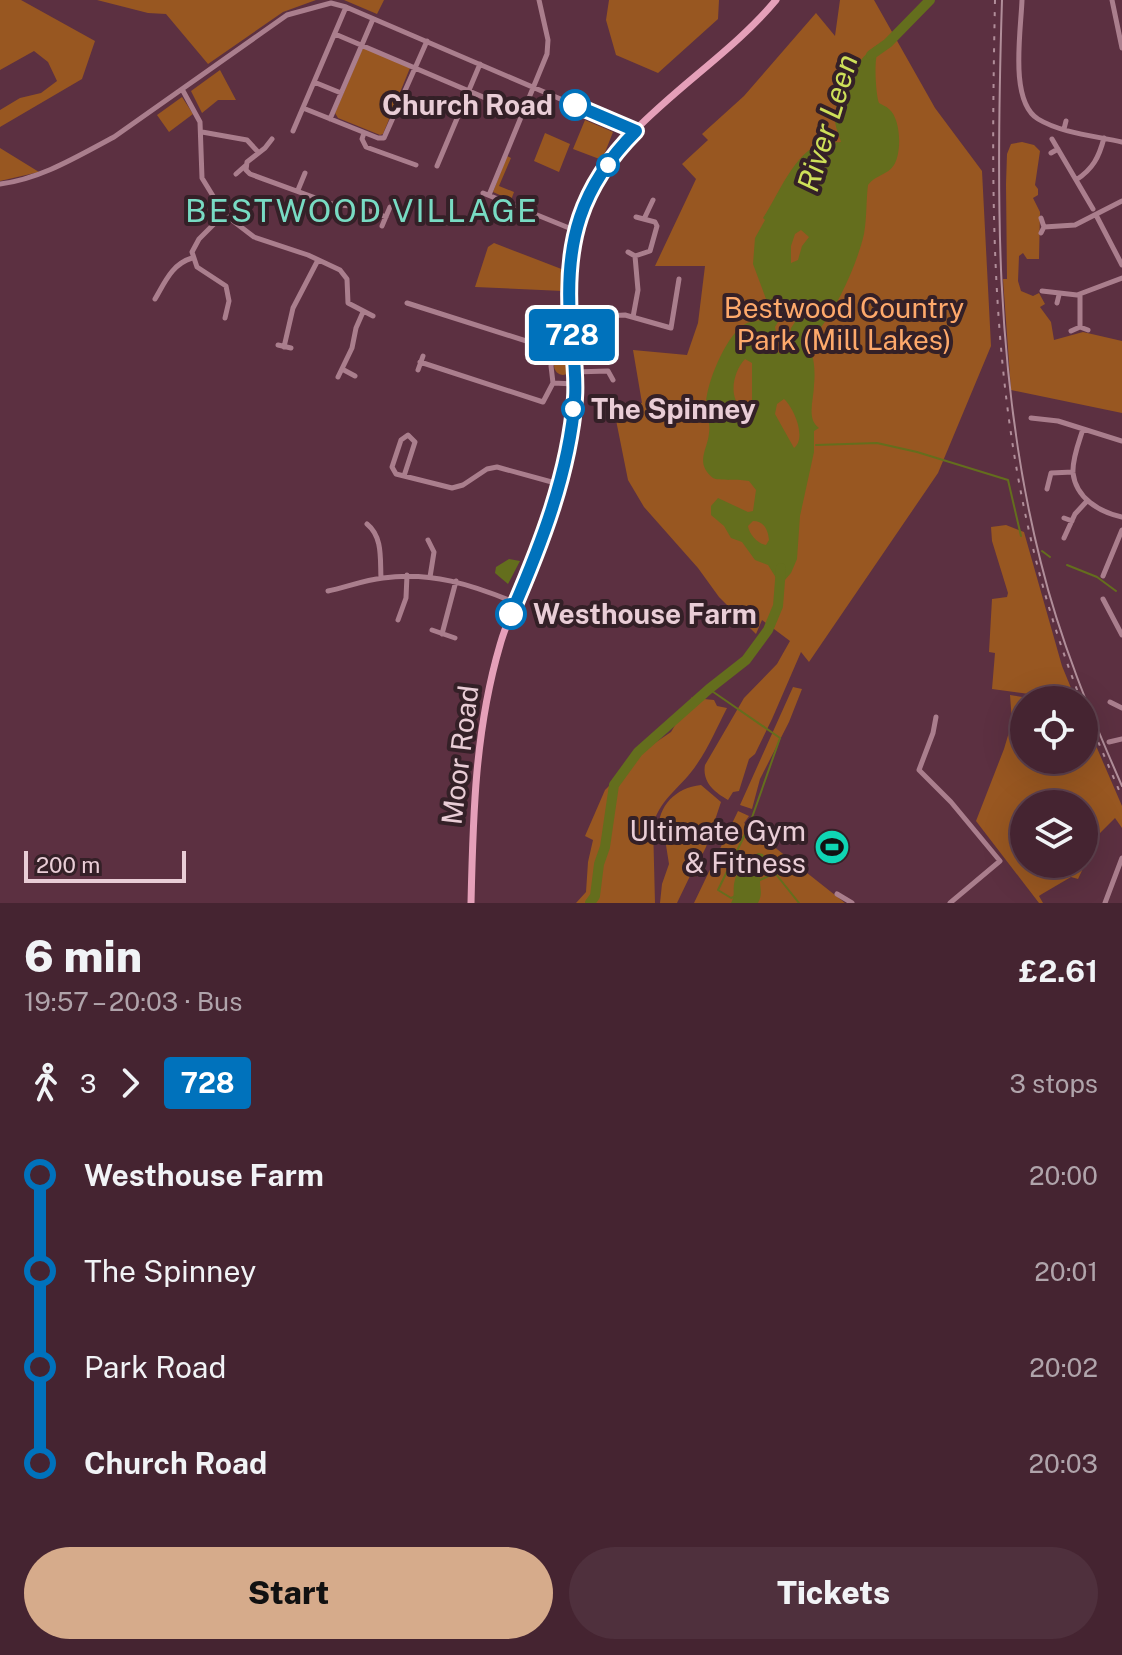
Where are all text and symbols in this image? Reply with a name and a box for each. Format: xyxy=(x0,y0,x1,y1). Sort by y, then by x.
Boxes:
water label: River Leen xyxy=(789,50,865,196)
place label: Church Road xyxy=(382,88,553,121)
marker: Church Road xyxy=(560,90,590,120)
unlabelled marker xyxy=(597,154,619,176)
district label: BESTWOOD VILLAGE xyxy=(185,192,539,229)
park label: Bestwood Country Park (Mill Lakes) xyxy=(724,291,964,356)
line badge: 728 xyxy=(526,309,618,361)
text: 728 xyxy=(545,318,599,351)
place label: The Spinney xyxy=(591,392,756,425)
marker: The Spinney xyxy=(562,398,584,420)
place label: Westhouse Farm xyxy=(533,597,757,630)
marker: Westhouse Farm xyxy=(496,599,526,629)
street label: Moor Road xyxy=(435,683,484,827)
map controls xyxy=(1010,686,1098,878)
button: locate xyxy=(1010,686,1098,774)
button: layers xyxy=(1010,790,1098,878)
place label: Ultimate Gym & Fitness xyxy=(629,814,806,879)
sports icon: Ultimate Gym & Fitness xyxy=(813,828,851,866)
scale bar xyxy=(24,847,186,883)
text: 200 m xyxy=(36,852,100,878)
text: 6 min xyxy=(24,930,142,982)
text: £2.61 xyxy=(1019,953,1098,989)
text: 19:57 – 20:03 · Bus xyxy=(24,986,242,1017)
icon: walk xyxy=(24,1061,68,1105)
icon: forward xyxy=(108,1061,152,1105)
text: 728 xyxy=(180,1066,235,1099)
text: 3 xyxy=(80,1068,96,1099)
text: 3 stops xyxy=(1009,1068,1098,1099)
text: Westhouse Farm xyxy=(84,1157,324,1193)
text: 20:00 xyxy=(1029,1160,1098,1191)
text: The Spinney xyxy=(84,1253,256,1289)
text: 20:01 xyxy=(1034,1256,1098,1287)
text: Park Road xyxy=(84,1349,226,1385)
text: 20:02 xyxy=(1029,1352,1098,1383)
text: Church Road xyxy=(84,1445,267,1481)
text: 20:03 xyxy=(1029,1448,1098,1479)
button: Start xyxy=(24,1547,553,1639)
button: Tickets xyxy=(569,1547,1098,1639)

